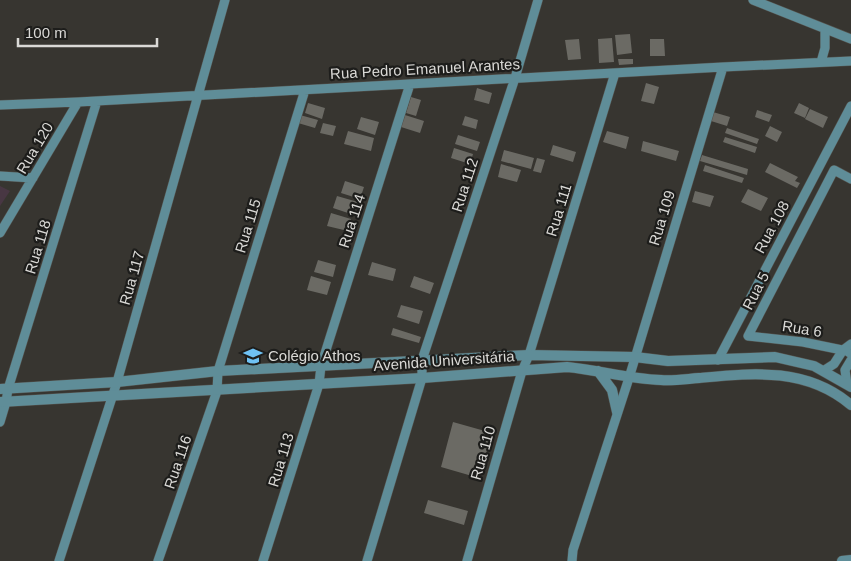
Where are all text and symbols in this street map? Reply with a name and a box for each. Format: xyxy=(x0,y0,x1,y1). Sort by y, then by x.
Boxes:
scale bar xyxy=(18,15,156,47)
text: 100 m xyxy=(25,24,67,41)
street label: Rua Pedro Emanuel Arantes xyxy=(330,55,520,82)
street label: Rua 120 xyxy=(13,119,56,176)
street label: Rua 112 xyxy=(448,156,481,214)
street label: Rua 111 xyxy=(542,181,575,238)
street label: Rua 109 xyxy=(645,188,678,247)
street label: Rua 114 xyxy=(335,192,368,250)
street label: Rua 115 xyxy=(231,197,264,255)
street label: Rua 108 xyxy=(751,198,792,256)
street label: Rua 118 xyxy=(21,218,54,276)
street label: Rua 117 xyxy=(116,249,147,307)
street label: Rua 5 xyxy=(739,269,772,312)
street label: Rua 6 xyxy=(781,317,823,340)
school or university icon: Colégio Athos xyxy=(242,345,264,367)
place label: Colégio Athos xyxy=(268,347,361,364)
street label: Avenida Universitária xyxy=(373,347,516,374)
street label: Rua 110 xyxy=(467,424,498,482)
street label: Rua 113 xyxy=(264,431,297,489)
street label: Rua 116 xyxy=(160,433,195,491)

